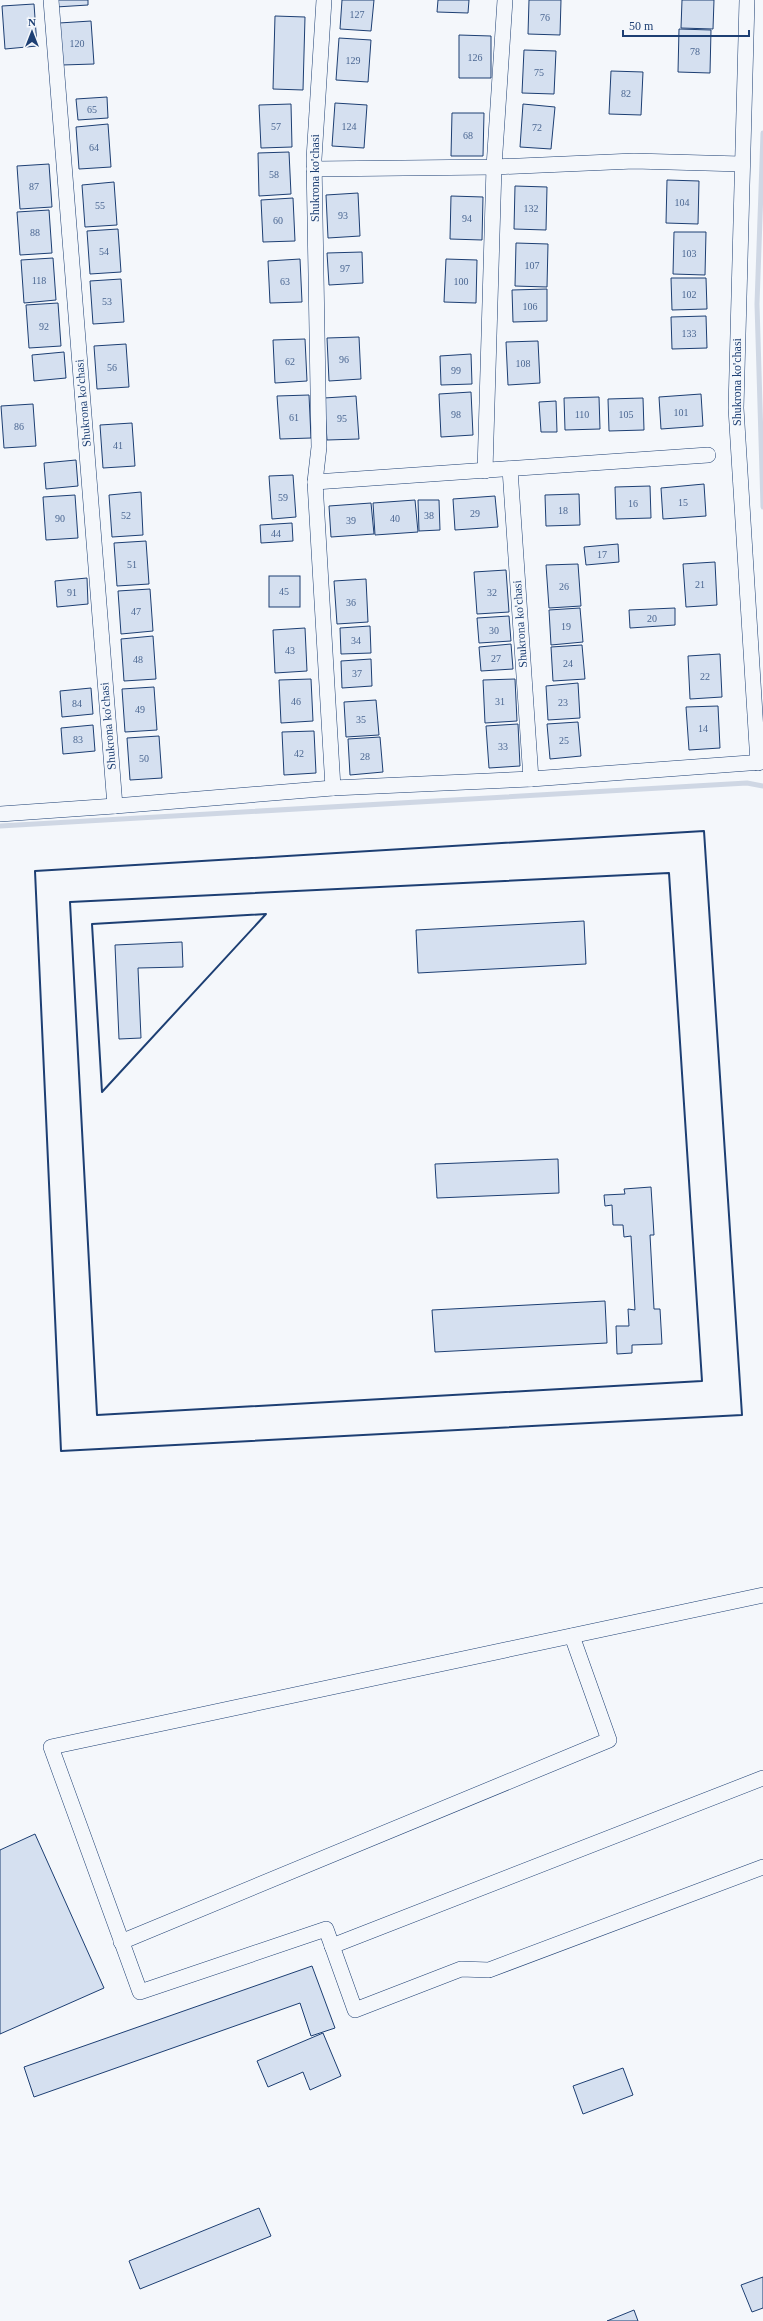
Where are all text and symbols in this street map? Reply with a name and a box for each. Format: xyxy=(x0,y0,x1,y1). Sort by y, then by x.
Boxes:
house number: 127 xyxy=(350,9,365,20)
north arrow xyxy=(12,12,52,52)
house number: 76 xyxy=(540,12,550,23)
scale bar xyxy=(623,12,749,38)
text: N xyxy=(28,16,36,28)
text: 50 m xyxy=(629,19,654,33)
house number: 120 xyxy=(70,38,85,49)
house number: 78 xyxy=(690,46,700,57)
house number: 126 xyxy=(468,52,483,63)
house number: 129 xyxy=(346,55,361,66)
house number: 75 xyxy=(534,67,544,78)
house number: 82 xyxy=(621,88,631,99)
house number: 65 xyxy=(87,104,97,115)
house number: 57 xyxy=(271,121,281,132)
house number: 124 xyxy=(342,121,357,132)
house number: 72 xyxy=(532,122,542,133)
house number: 68 xyxy=(463,130,473,141)
street label: Shukrona ko'chasi xyxy=(308,133,322,222)
house number: 64 xyxy=(89,142,99,153)
house number: 58 xyxy=(269,169,279,180)
house number: 87 xyxy=(29,181,39,192)
house number: 104 xyxy=(675,197,690,208)
house number: 55 xyxy=(95,200,105,211)
house number: 132 xyxy=(524,203,539,214)
house number: 93 xyxy=(338,210,348,221)
house number: 94 xyxy=(462,213,472,224)
house number: 60 xyxy=(273,215,283,226)
house number: 88 xyxy=(30,227,40,238)
house number: 54 xyxy=(99,246,109,257)
house number: 103 xyxy=(682,248,697,259)
house number: 107 xyxy=(525,260,540,271)
house number: 97 xyxy=(340,263,350,274)
house number: 118 xyxy=(32,275,46,286)
house number: 63 xyxy=(280,276,290,287)
house number: 100 xyxy=(454,276,469,287)
house number: 102 xyxy=(682,289,697,300)
house number: 53 xyxy=(102,296,112,307)
house number: 106 xyxy=(523,301,538,312)
house number: 92 xyxy=(39,321,49,332)
house number: 133 xyxy=(682,328,697,339)
street label: Shukrona ko'chasi xyxy=(730,337,744,426)
house number: 96 xyxy=(339,354,349,365)
house number: 62 xyxy=(285,356,295,367)
street label: Shukrona ko'chasi xyxy=(72,358,94,447)
house number: 108 xyxy=(516,358,531,369)
house number: 56 xyxy=(107,362,117,373)
house number: 99 xyxy=(451,365,461,376)
house number: 101 xyxy=(674,407,689,418)
house number: 98 xyxy=(451,409,461,420)
house number: 110 xyxy=(575,409,589,420)
house number: 105 xyxy=(619,409,634,420)
house number: 61 xyxy=(289,412,299,423)
house number: 95 xyxy=(337,413,347,424)
house number: 86 xyxy=(14,421,24,432)
house number: 41 xyxy=(113,440,123,451)
house number: 59 xyxy=(278,492,288,503)
house number: 15 xyxy=(678,497,688,508)
house number: 16 xyxy=(628,498,638,509)
house number: 18 xyxy=(558,505,568,516)
house number: 29 xyxy=(470,508,480,519)
house number: 52 xyxy=(121,510,131,521)
house number: 38 xyxy=(424,510,434,521)
house number: 90 xyxy=(55,513,65,524)
house number: 40 xyxy=(390,513,400,524)
house number: 39 xyxy=(346,515,356,526)
house number: 44 xyxy=(271,528,281,539)
house number: 17 xyxy=(597,549,607,560)
house number: 51 xyxy=(127,559,137,570)
street label: Shukrona ko'chasi xyxy=(510,579,530,668)
house number: 21 xyxy=(695,579,705,590)
house number: 26 xyxy=(559,581,569,592)
house number: 45 xyxy=(279,586,289,597)
house number: 91 xyxy=(67,587,77,598)
house number: 32 xyxy=(487,587,497,598)
house number: 36 xyxy=(346,597,356,608)
house number: 47 xyxy=(131,606,141,617)
house number: 20 xyxy=(647,613,657,624)
house number: 19 xyxy=(561,621,571,632)
house number: 30 xyxy=(489,625,499,636)
house number: 34 xyxy=(351,635,361,646)
house number: 43 xyxy=(285,645,295,656)
house number: 27 xyxy=(491,653,501,664)
house number: 48 xyxy=(133,654,143,665)
house number: 24 xyxy=(563,658,573,669)
house number: 37 xyxy=(352,668,362,679)
house number: 22 xyxy=(700,671,710,682)
street label: Shukrona ko'chasi xyxy=(97,681,119,770)
house number: 46 xyxy=(291,696,301,707)
house number: 31 xyxy=(495,696,505,707)
house number: 23 xyxy=(558,697,568,708)
house number: 84 xyxy=(72,698,82,709)
house number: 49 xyxy=(135,704,145,715)
house number: 35 xyxy=(356,714,366,725)
house number: 14 xyxy=(698,723,708,734)
house number: 83 xyxy=(73,734,83,745)
house number: 25 xyxy=(559,735,569,746)
house number: 33 xyxy=(498,741,508,752)
house number: 42 xyxy=(294,748,304,759)
house number: 28 xyxy=(360,751,370,762)
house number: 50 xyxy=(139,753,149,764)

